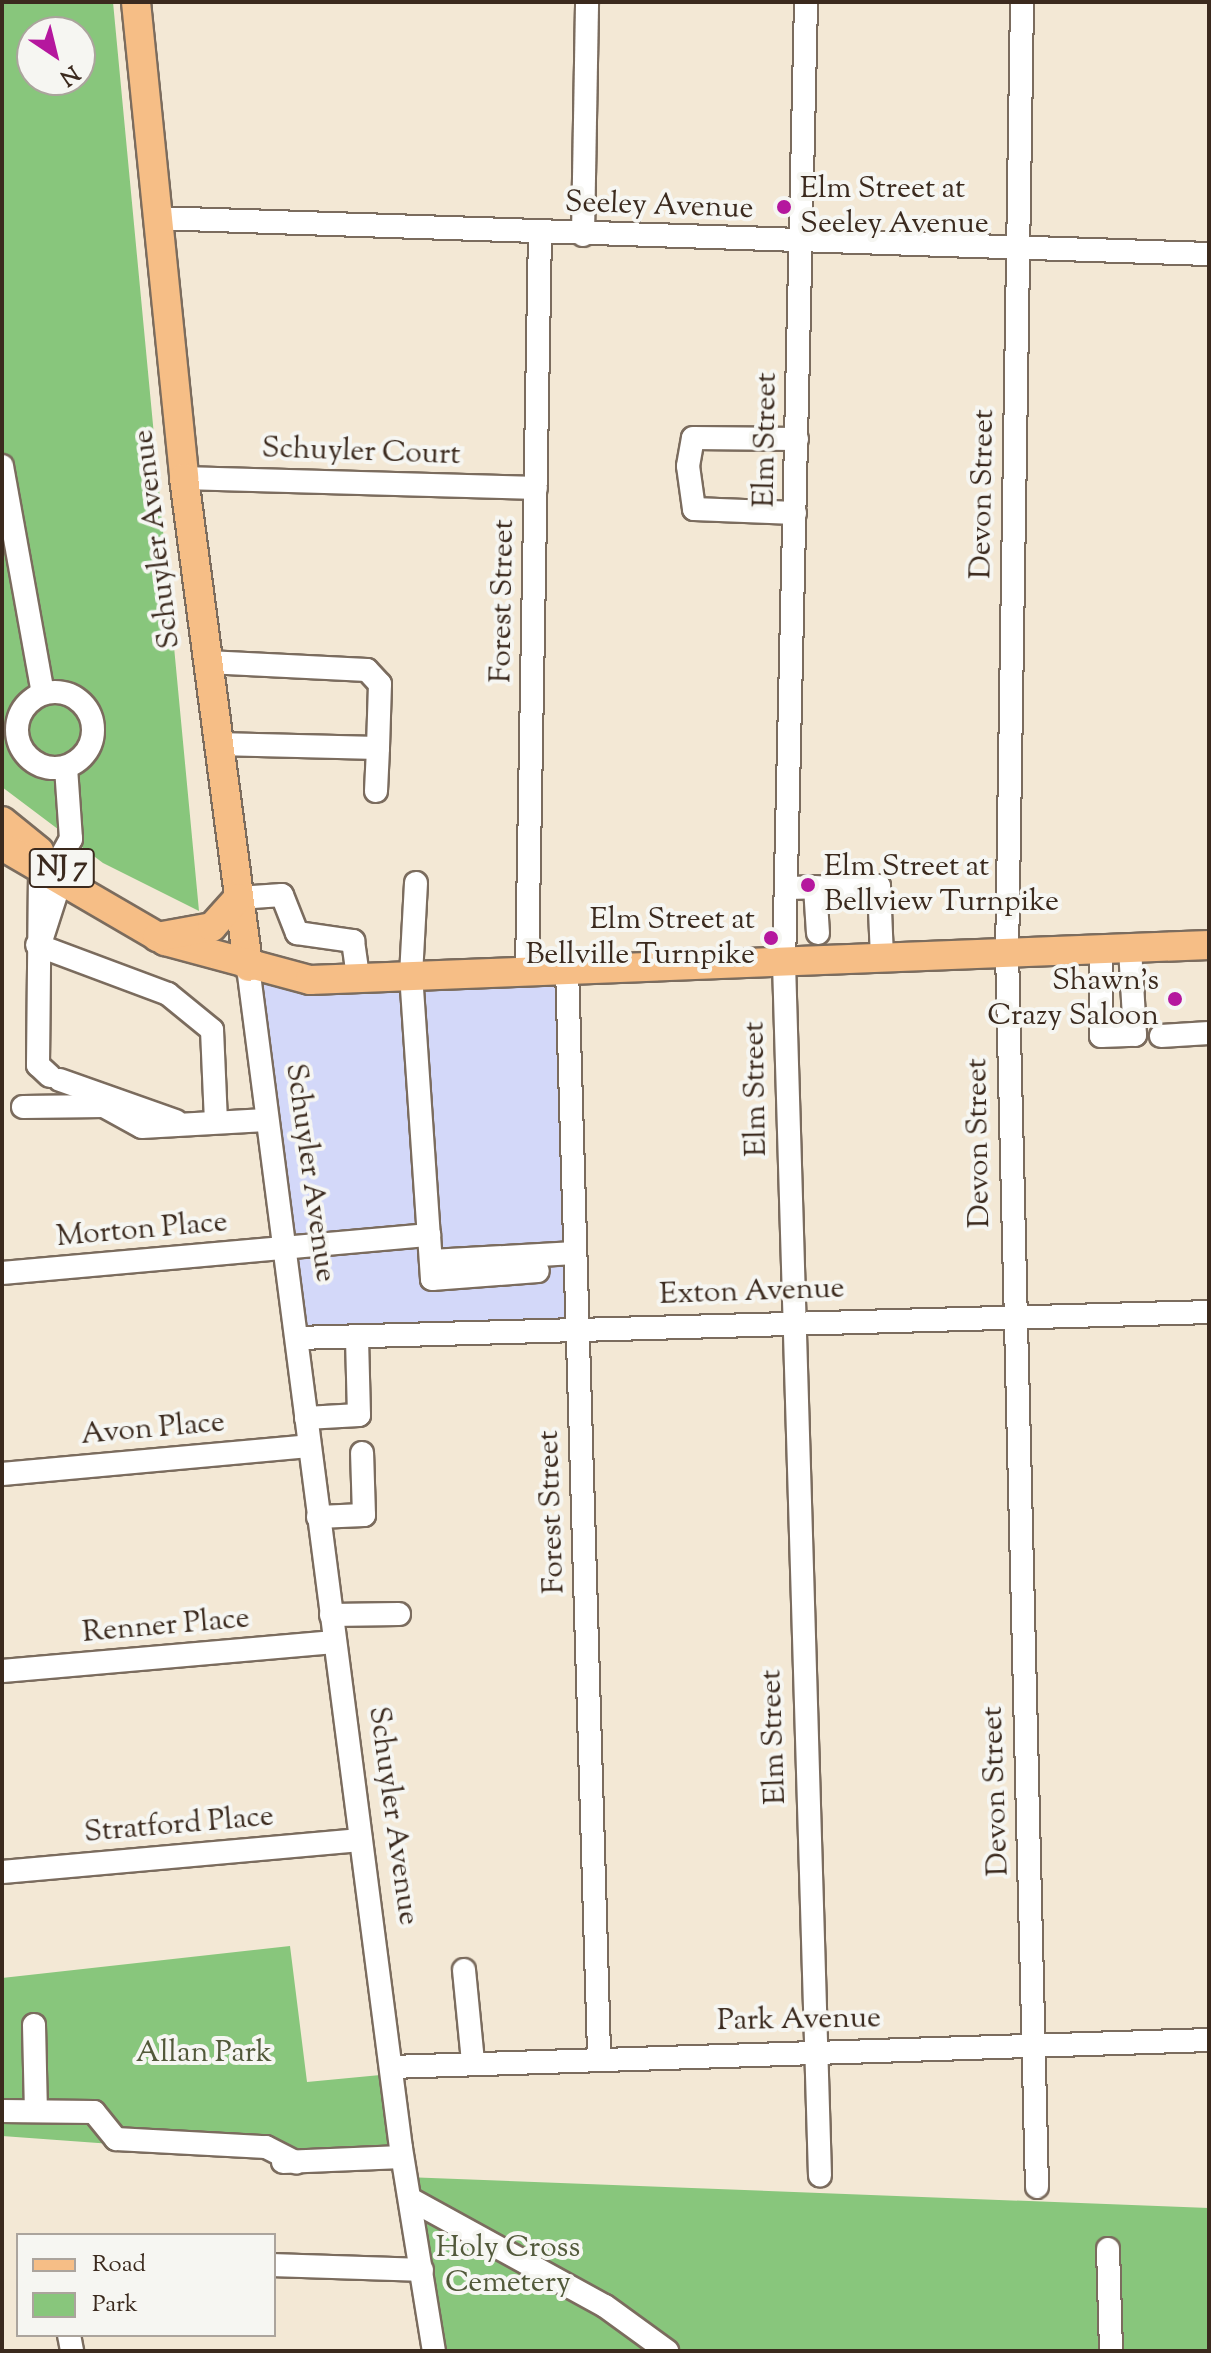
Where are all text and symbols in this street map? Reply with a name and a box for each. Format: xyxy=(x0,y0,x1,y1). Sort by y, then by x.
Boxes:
north arrow xyxy=(16,16,96,96)
text: N xyxy=(52,56,85,92)
place label: Elm Street at Seeley Avenue xyxy=(800,172,989,242)
street label: Seeley Avenue xyxy=(564,186,754,228)
marker: Elm Street at Seeley Avenue xyxy=(775,198,793,216)
street label: Elm Street xyxy=(748,372,786,508)
street label: Devon Street xyxy=(965,409,1003,579)
street label: Schuyler Avenue xyxy=(127,427,189,651)
street label: Schuyler Court xyxy=(261,432,461,474)
street label: Forest Street xyxy=(485,519,523,683)
road number: NJ 7 xyxy=(28,844,96,892)
place label: Elm Street at Bellview Turnpike xyxy=(824,850,1059,920)
marker: Elm Street at Bellview Turnpike xyxy=(799,876,817,894)
place label: Elm Street at Bellville Turnpike xyxy=(525,903,755,974)
marker: Elm Street at Bellville Turnpike xyxy=(762,929,780,947)
place label: Shawn's Crazy Saloon xyxy=(987,964,1159,1034)
marker: Shawn's Crazy Saloon xyxy=(1166,990,1184,1008)
street label: Elm Street xyxy=(738,1021,776,1157)
street label: Devon Street xyxy=(961,1058,999,1228)
street label: Schuyler Avenue xyxy=(276,1061,342,1285)
street label: Morton Place xyxy=(55,1206,229,1256)
street label: Exton Avenue xyxy=(659,1272,845,1314)
street label: Avon Place xyxy=(80,1406,226,1454)
street label: Forest Street xyxy=(532,1430,574,1594)
street label: Renner Place xyxy=(81,1602,251,1652)
street label: Elm Street xyxy=(755,1669,795,1805)
street label: Schuyler Avenue xyxy=(359,1704,425,1928)
street label: Devon Street xyxy=(976,1705,1018,1877)
street label: Stratford Place xyxy=(83,1800,275,1852)
street label: Park Avenue xyxy=(717,2002,881,2040)
park label: Allan Park xyxy=(136,2036,272,2072)
park label: Holy Cross Cemetery xyxy=(436,2231,580,2302)
legend xyxy=(16,2233,276,2337)
text: Road xyxy=(92,2248,146,2282)
text: Park xyxy=(92,2288,138,2322)

